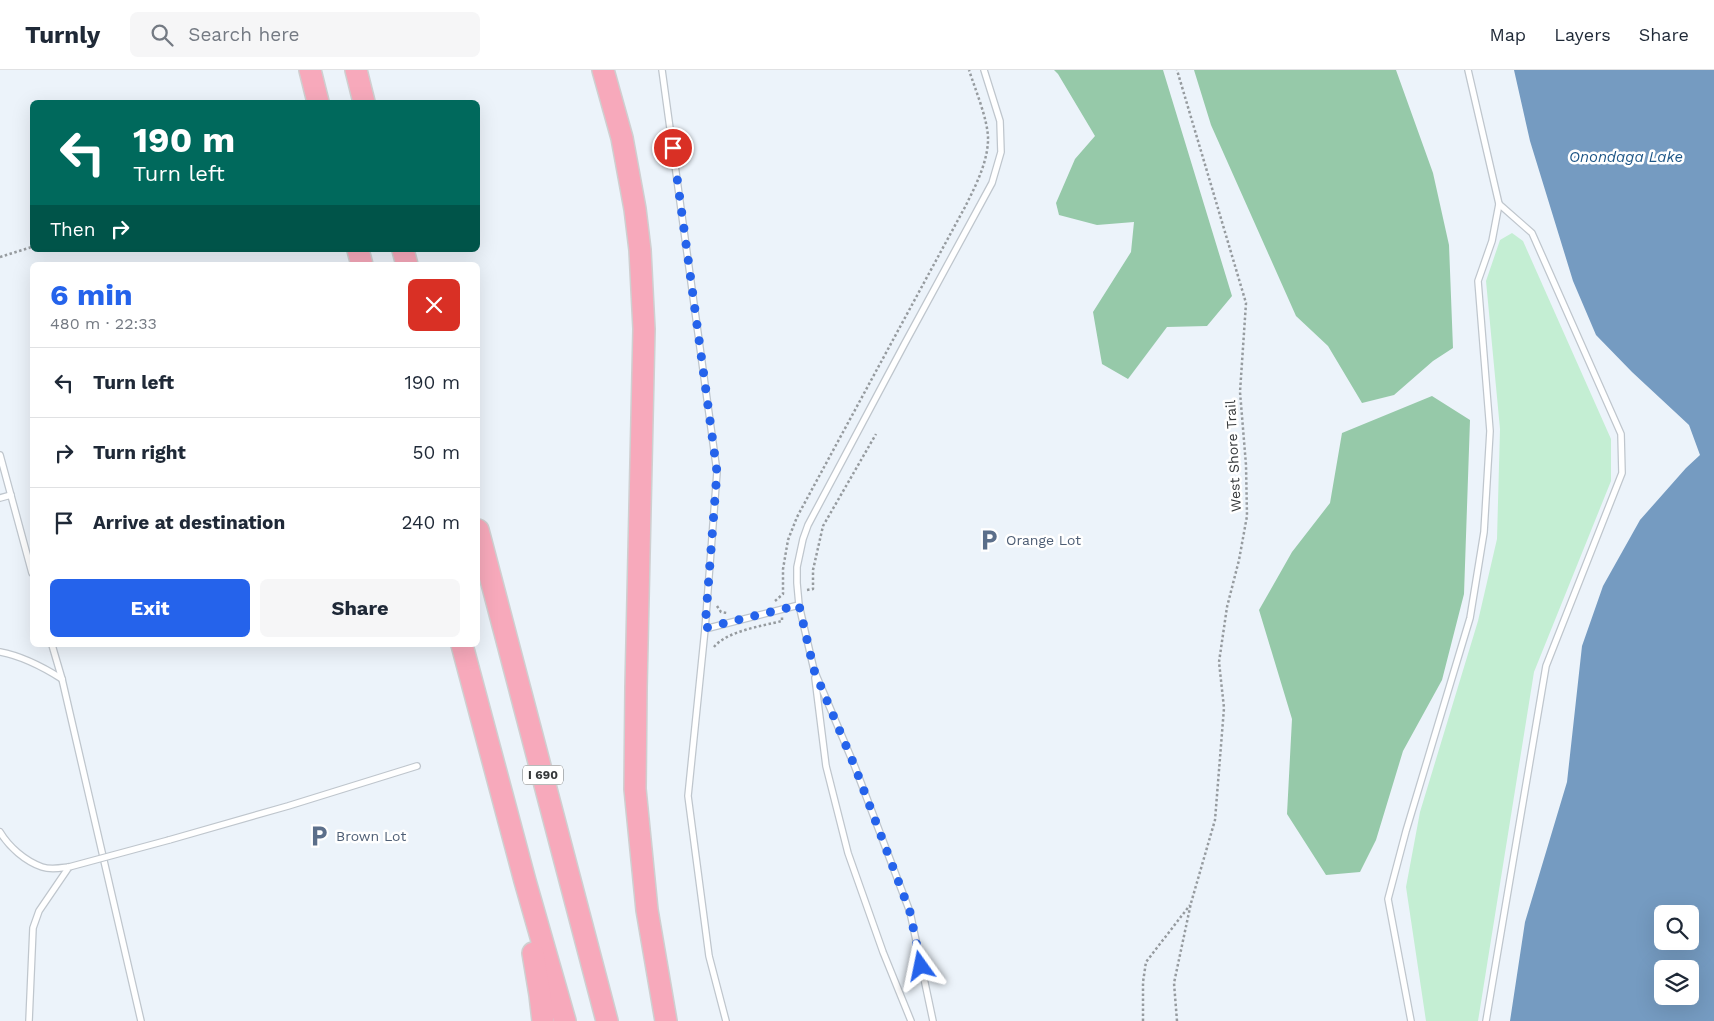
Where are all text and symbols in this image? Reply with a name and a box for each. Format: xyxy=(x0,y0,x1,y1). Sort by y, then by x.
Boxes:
search box xyxy=(130,12,480,57)
text: Turnly xyxy=(25,21,100,49)
icon: search xyxy=(148,21,176,49)
text: Search here xyxy=(188,23,300,46)
text: Map xyxy=(1489,24,1526,45)
text: Layers xyxy=(1554,24,1611,45)
text: Share xyxy=(1639,24,1689,45)
text: 190 m xyxy=(133,119,235,161)
icon: left xyxy=(50,120,115,185)
pin xyxy=(652,127,694,169)
icon: arrive xyxy=(659,134,687,162)
water label: Onondaga Lake xyxy=(1569,148,1683,166)
text: Turn left xyxy=(133,161,225,186)
icon: right xyxy=(106,215,134,243)
text: Then xyxy=(50,218,96,241)
text: 6 min xyxy=(50,277,133,312)
button: close xyxy=(408,279,460,331)
text: 480 m · 22:33 xyxy=(50,314,157,333)
icon: left xyxy=(50,369,78,397)
text: Turn left xyxy=(93,371,174,394)
text: 190 m xyxy=(404,371,460,394)
street label: West Shore Trail xyxy=(1222,399,1244,512)
icon: right xyxy=(50,439,78,467)
text: Turn right xyxy=(93,441,186,464)
text: 50 m xyxy=(413,441,460,464)
icon: arrive xyxy=(50,509,78,537)
text: Arrive at destination xyxy=(93,511,285,534)
text: 240 m xyxy=(401,511,460,534)
parking icon: Orange Lot xyxy=(976,527,1002,553)
place label: Orange Lot xyxy=(1006,532,1081,548)
button: Exit xyxy=(50,579,250,637)
button: Share xyxy=(260,579,460,637)
road number: I 690 xyxy=(523,766,563,784)
parking icon: Brown Lot xyxy=(306,823,332,849)
place label: Brown Lot xyxy=(336,828,406,844)
map controls xyxy=(1654,905,1699,1005)
button: search xyxy=(1654,905,1699,950)
position arrow xyxy=(894,939,946,991)
button: layers xyxy=(1654,960,1699,1005)

